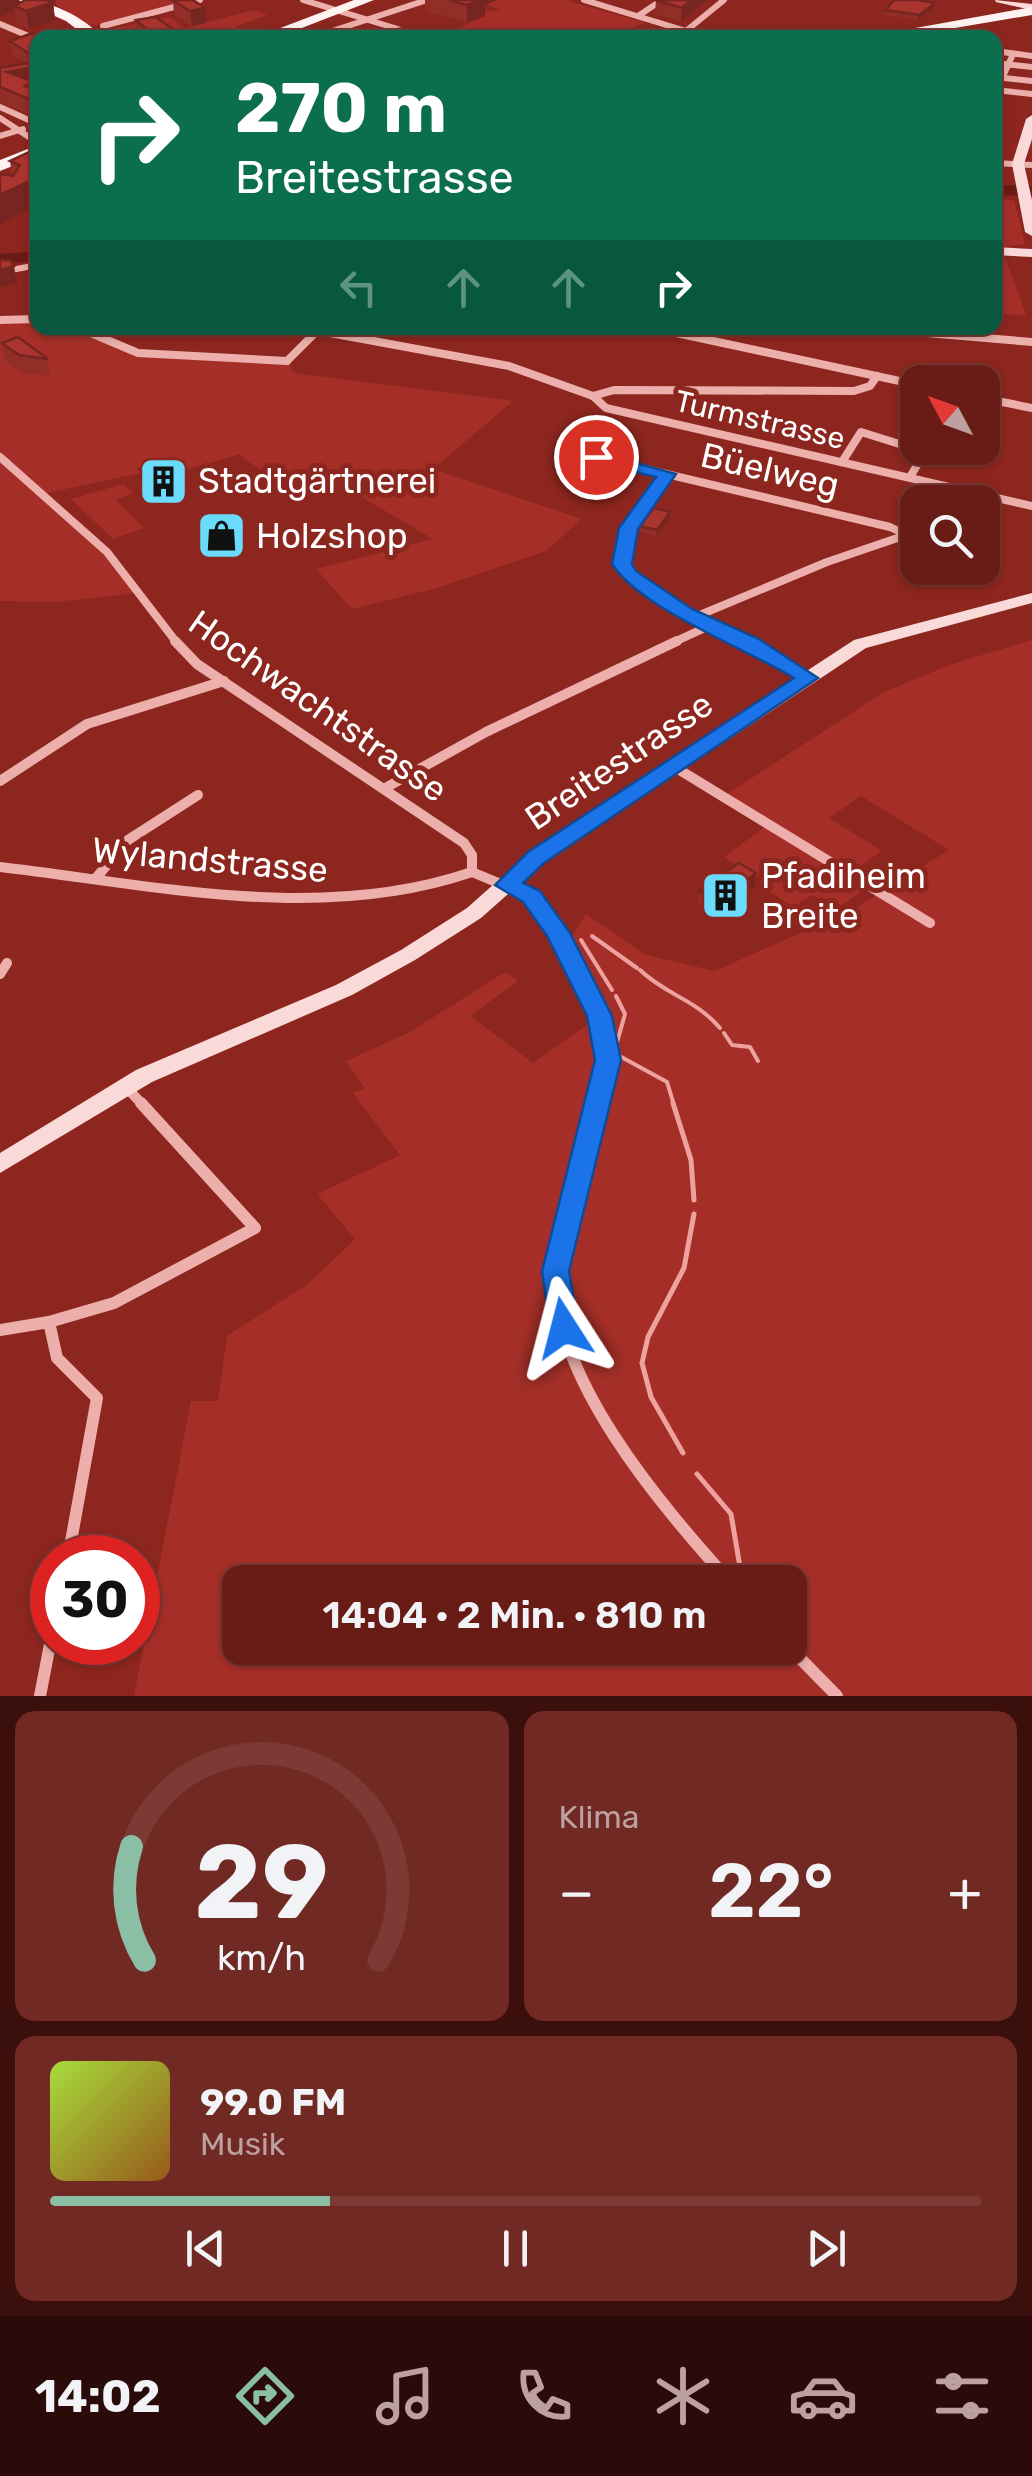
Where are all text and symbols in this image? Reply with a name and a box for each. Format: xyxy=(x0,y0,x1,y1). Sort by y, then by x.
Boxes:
text: 270 m xyxy=(235,67,447,150)
icon: right xyxy=(70,70,200,200)
text: Breitestrasse xyxy=(235,151,514,204)
icon: left xyxy=(331,260,386,315)
icon: ahead xyxy=(436,260,491,315)
icon: ahead xyxy=(541,260,596,315)
icon: right xyxy=(646,260,701,315)
north arrow xyxy=(900,365,1000,465)
map controls xyxy=(900,365,1000,585)
street label: Turmstrasse xyxy=(672,383,848,457)
pin xyxy=(554,415,639,500)
icon: arrive xyxy=(569,430,624,485)
street label: Büelweg xyxy=(697,434,843,506)
building icon: Stadtgärtnerei xyxy=(137,455,189,507)
place label: Stadtgärtnerei xyxy=(198,460,436,502)
button: search xyxy=(900,485,1000,585)
shop icon: Holzshop xyxy=(195,510,247,562)
place label: Holzshop xyxy=(256,515,408,557)
street label: Hochwachtstrasse xyxy=(181,601,455,811)
street label: Breitestrasse xyxy=(517,683,721,839)
street label: Wylandstrasse xyxy=(90,829,330,891)
place label: Pfadiheim Breite xyxy=(761,855,926,937)
building icon: Pfadiheim Breite xyxy=(700,870,752,922)
position arrow xyxy=(512,1276,616,1380)
speed limit sign: 30 xyxy=(30,1535,160,1665)
text: 14:04 · 2 Min. · 810 m xyxy=(322,1592,707,1638)
text: Klima xyxy=(559,1798,639,1836)
text: 29 xyxy=(195,1821,329,1944)
text: 22° xyxy=(708,1847,834,1936)
text: − xyxy=(559,1860,594,1925)
text: + xyxy=(948,1860,982,1925)
text: km/h xyxy=(217,1937,306,1979)
text: 99.0 FM xyxy=(200,2079,346,2125)
text: Musik xyxy=(200,2125,285,2163)
icon: previous xyxy=(178,2221,233,2276)
icon: pause xyxy=(488,2221,543,2276)
icon: next xyxy=(799,2221,854,2276)
icon: directions xyxy=(230,2361,300,2431)
icon: music xyxy=(370,2361,440,2431)
icon: phone xyxy=(509,2361,579,2431)
icon: climate xyxy=(648,2361,718,2431)
icon: car xyxy=(788,2361,858,2431)
icon: filters xyxy=(927,2361,997,2431)
text: 14:02 xyxy=(35,2370,161,2423)

